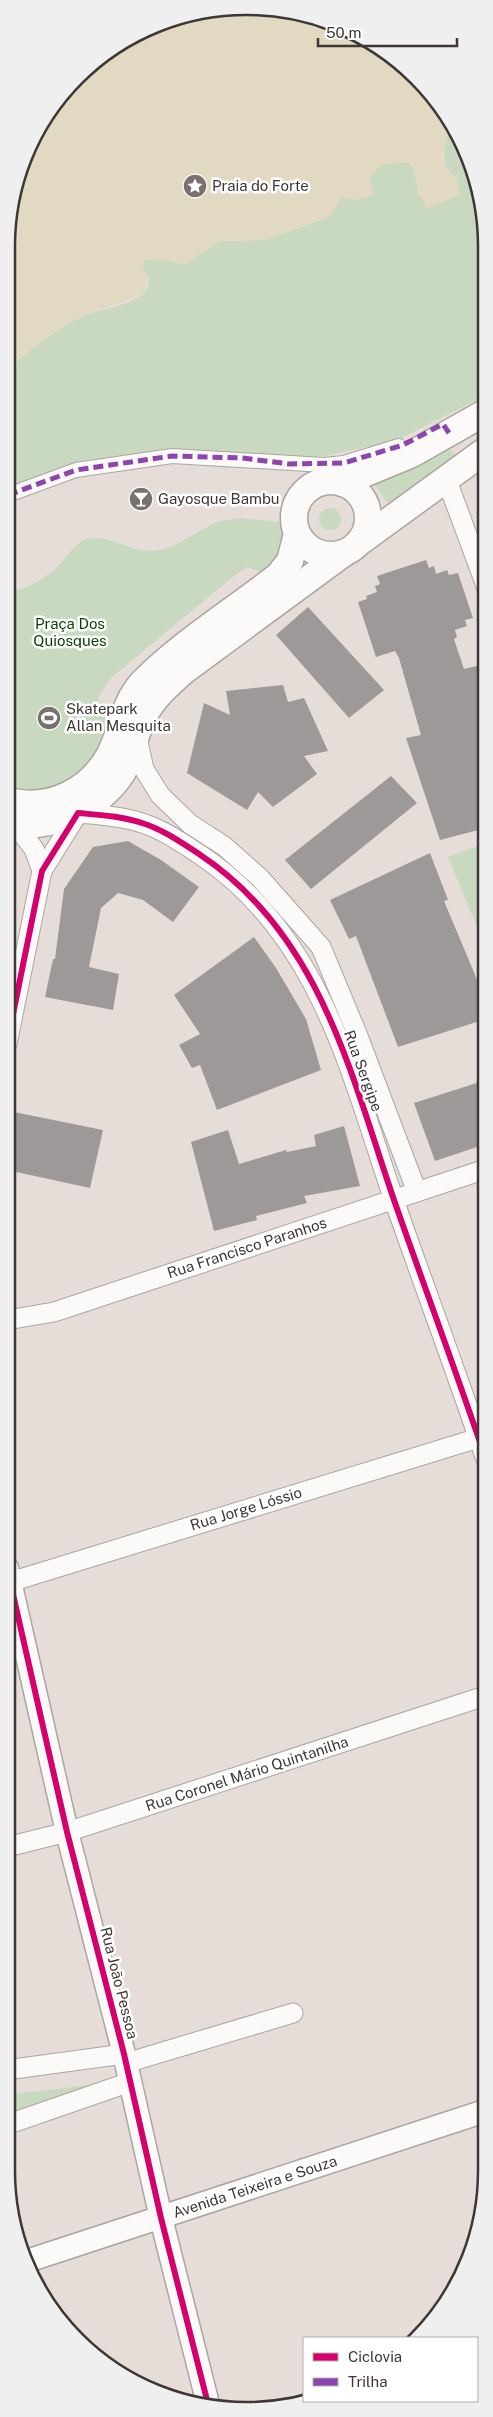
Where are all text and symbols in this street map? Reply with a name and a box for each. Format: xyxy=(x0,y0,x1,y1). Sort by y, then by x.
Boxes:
scale bar xyxy=(318,15,457,47)
text: 50 m xyxy=(326,24,361,41)
place icon: Praia do Forte xyxy=(182,173,208,199)
place label: Praia do Forte xyxy=(212,177,309,194)
bar icon: Gayosque Bambu xyxy=(128,486,154,512)
place label: Gayosque Bambu xyxy=(158,490,280,507)
park label: Praça Dos Quiosques xyxy=(33,615,107,649)
place label: Skatepark Allan Mesquita xyxy=(66,700,171,734)
sports icon: Skatepark Allan Mesquita xyxy=(36,705,62,731)
street label: Rua Sergipe xyxy=(341,1028,386,1114)
street label: Rua Francisco Paranhos xyxy=(165,1214,329,1281)
street label: Rua Jorge Lóssio xyxy=(188,1483,304,1534)
street label: Rua Coronel Mário Quintanilha xyxy=(143,1733,350,1814)
street label: Rua João Pessoa xyxy=(97,1925,142,2041)
street label: Avenida Teixeira e Souza xyxy=(171,2152,339,2221)
legend xyxy=(303,2337,478,2402)
text: Ciclovia xyxy=(348,2348,402,2365)
text: Trilha xyxy=(348,2373,387,2390)

